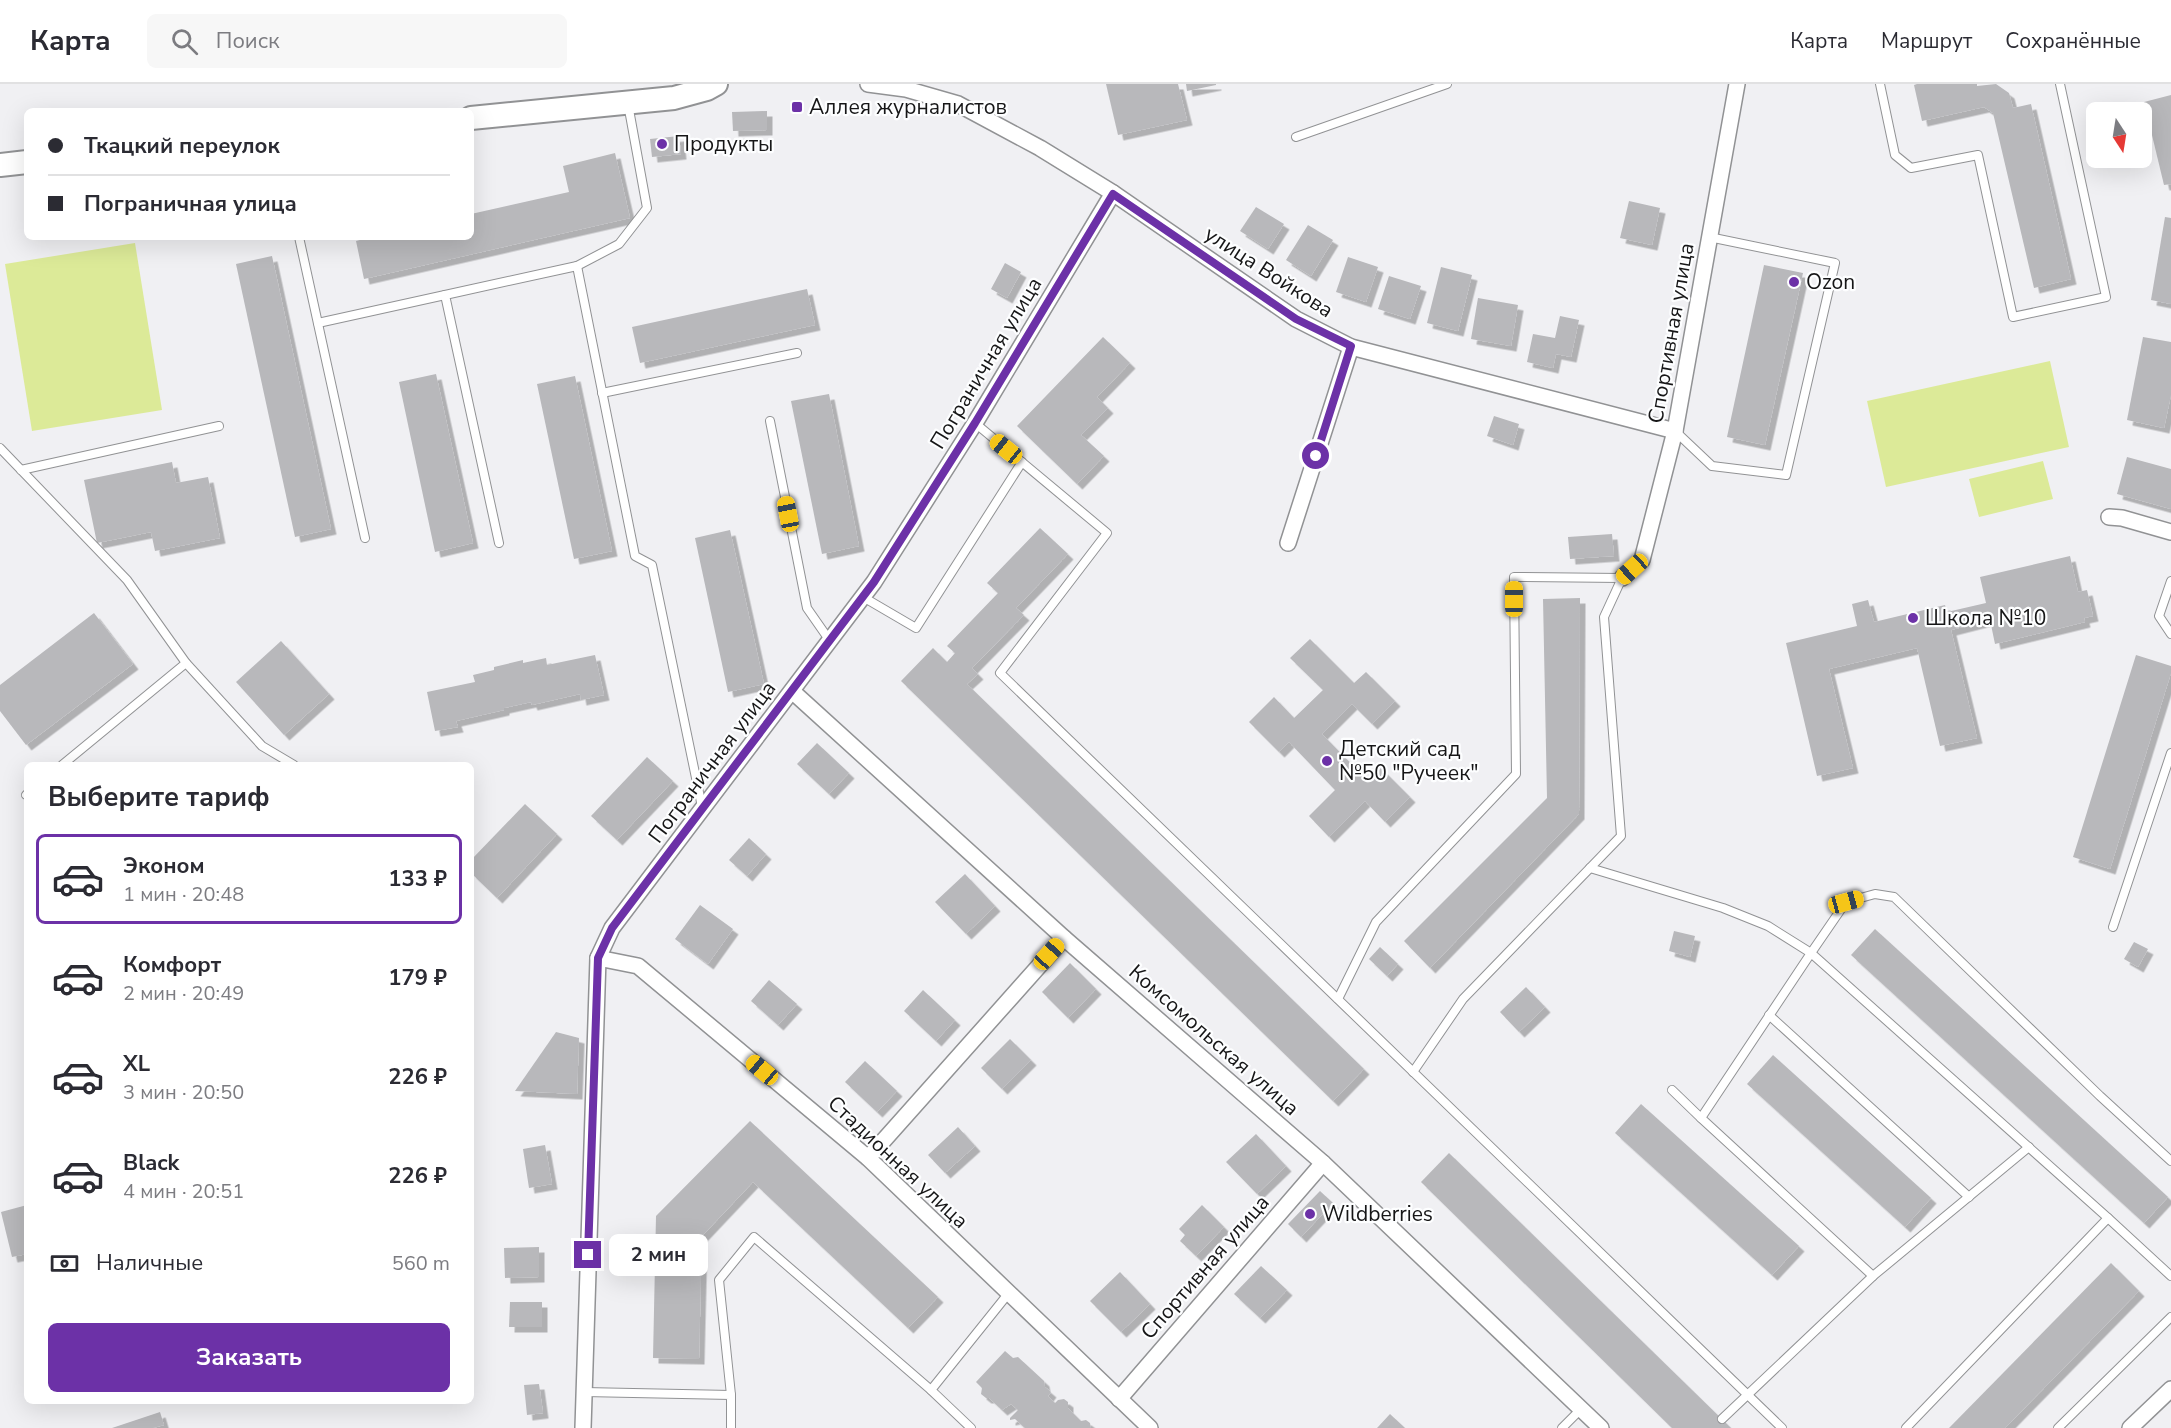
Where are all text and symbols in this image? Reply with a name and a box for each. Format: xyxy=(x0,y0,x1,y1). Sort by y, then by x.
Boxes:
search box xyxy=(147,14,567,68)
text: Карта xyxy=(30,22,111,60)
icon: search xyxy=(168,25,201,58)
text: Поиск xyxy=(216,26,280,56)
text: Карта xyxy=(1790,27,1848,55)
text: Маршрут xyxy=(1881,27,1972,55)
text: Сохранённые xyxy=(2005,27,2141,55)
place label: Аллея журналистов xyxy=(809,93,1007,121)
marker: Аллея журналистов xyxy=(790,100,804,114)
north arrow xyxy=(2086,102,2152,168)
map controls xyxy=(2086,102,2152,168)
place label: Продукты xyxy=(674,130,773,158)
text: Ткацкий переулок xyxy=(84,131,280,161)
marker: Продукты xyxy=(655,137,669,151)
text: Пограничная улица xyxy=(84,189,297,219)
street label: улица Войкова xyxy=(1199,220,1339,324)
street label: Спортивная улица xyxy=(1641,241,1701,425)
place label: Ozon xyxy=(1806,268,1855,296)
street label: Пограничная улица xyxy=(924,272,1048,454)
marker: Ozon xyxy=(1787,275,1801,289)
car xyxy=(986,431,1026,467)
route start xyxy=(1302,442,1329,469)
car xyxy=(776,495,800,533)
car xyxy=(1613,550,1651,588)
car xyxy=(1505,581,1523,617)
place label: Школа №10 xyxy=(1925,604,2046,632)
marker: Школа №10 xyxy=(1906,611,1920,625)
street label: Пограничная улица xyxy=(642,675,782,849)
place label: Детский сад №50 "Ручеек" xyxy=(1339,735,1478,787)
marker: Детский сад №50 "Ручеек" xyxy=(1320,754,1334,768)
text: Выберите тариф xyxy=(48,779,270,816)
text: Эконом xyxy=(123,851,205,881)
icon: car xyxy=(51,852,105,906)
text: 133 ₽ xyxy=(388,864,447,894)
text: 1 мин · 20:48 xyxy=(123,881,244,908)
car xyxy=(1826,889,1866,915)
car xyxy=(1030,935,1068,973)
text: Комфорт xyxy=(123,950,221,980)
icon: car xyxy=(51,951,105,1005)
street label: Комсомольская улица xyxy=(1123,958,1305,1122)
text: 179 ₽ xyxy=(388,963,447,993)
text: 2 мин · 20:49 xyxy=(123,980,244,1007)
text: XL xyxy=(123,1049,150,1079)
icon: car xyxy=(51,1050,105,1104)
car xyxy=(742,1052,782,1088)
text: 226 ₽ xyxy=(388,1062,447,1092)
text: 3 мин · 20:50 xyxy=(123,1079,244,1106)
street label: Стадионная улица xyxy=(822,1089,974,1235)
text: Black xyxy=(123,1148,179,1178)
icon: car xyxy=(51,1149,105,1203)
text: 226 ₽ xyxy=(388,1161,447,1191)
text: 4 мин · 20:51 xyxy=(123,1178,244,1205)
street label: Спортивная улица xyxy=(1134,1189,1276,1345)
place label: Wildberries xyxy=(1322,1200,1433,1228)
marker: Wildberries xyxy=(1303,1207,1317,1221)
callout: 2 мин xyxy=(609,1234,708,1276)
route end xyxy=(574,1241,601,1268)
text: 2 мин xyxy=(631,1241,686,1268)
icon: cash xyxy=(48,1247,81,1280)
text: Наличные xyxy=(96,1248,203,1278)
text: 560 m xyxy=(392,1250,450,1277)
button: Заказать xyxy=(48,1323,450,1392)

